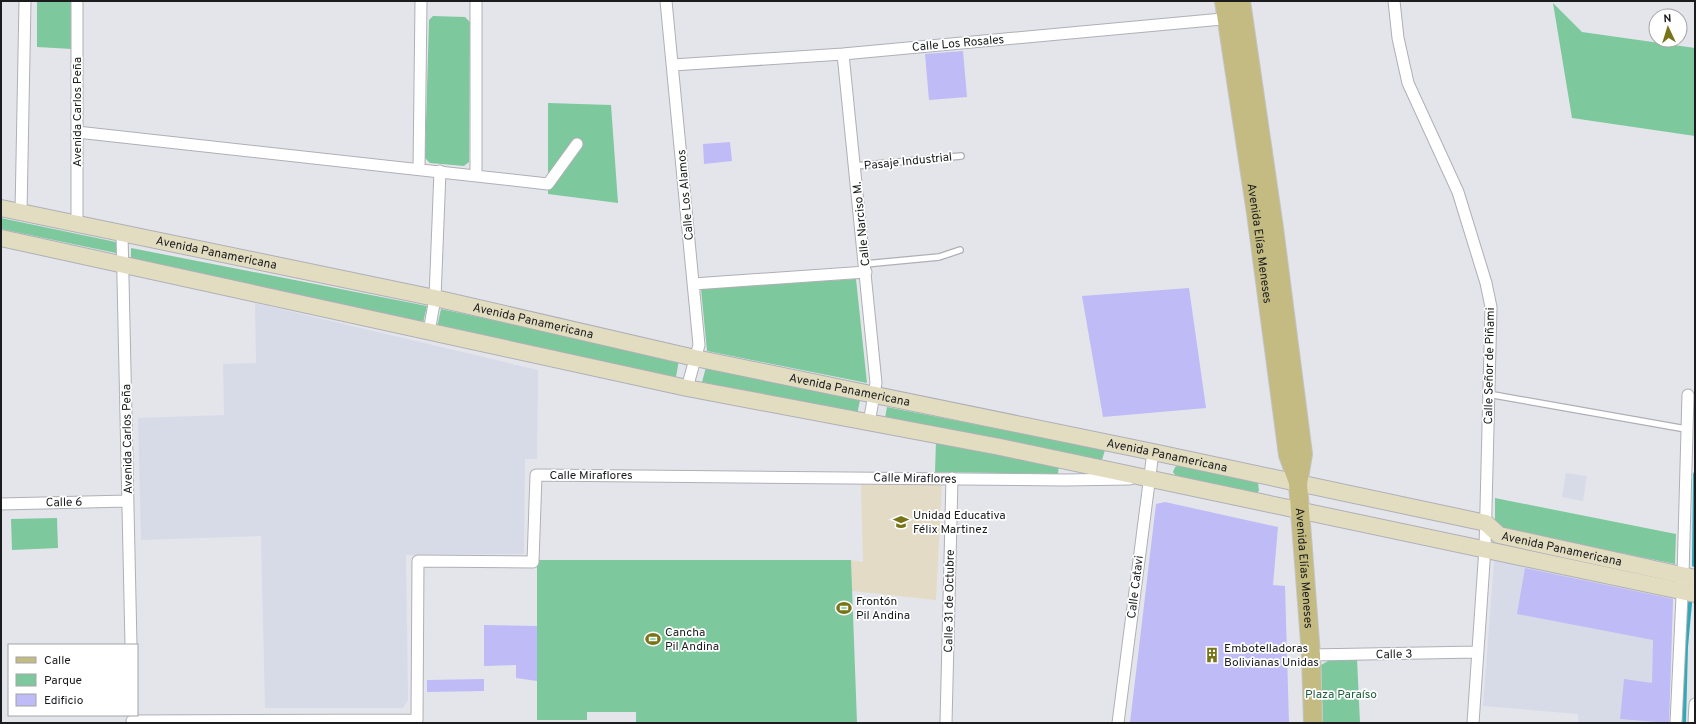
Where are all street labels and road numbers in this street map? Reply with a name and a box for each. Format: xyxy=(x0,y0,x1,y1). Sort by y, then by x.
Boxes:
street label: Calle Los Rosales xyxy=(911,32,1005,56)
street label: Avenida Carlos Peña xyxy=(70,57,86,167)
street label: Calle Los Alamos xyxy=(674,149,698,241)
street label: Pasaje Industrial xyxy=(863,149,953,175)
street label: Calle Narciso M. xyxy=(850,181,874,267)
street label: Avenida Elías Meneses xyxy=(1243,182,1275,305)
street label: Avenida Panamericana xyxy=(154,233,278,274)
street label: Avenida Panamericana xyxy=(471,300,595,343)
street label: Calle Señor de Piñami xyxy=(1481,307,1499,425)
street label: Avenida Panamericana xyxy=(788,371,911,411)
street label: Avenida Carlos Peña xyxy=(119,384,137,494)
street label: Avenida Panamericana xyxy=(1105,436,1229,477)
street label: Calle Miraflores xyxy=(549,468,633,484)
street label: Calle Miraflores xyxy=(873,470,957,488)
street label: Calle 6 xyxy=(45,495,83,511)
street label: Avenida Elías Meneses xyxy=(1291,507,1316,629)
street label: Avenida Panamericana xyxy=(1500,529,1623,571)
street label: Calle 31 de Octubre xyxy=(941,549,959,653)
street label: Calle Catavi xyxy=(1124,555,1148,620)
street label: Calle 3 xyxy=(1375,647,1413,663)

